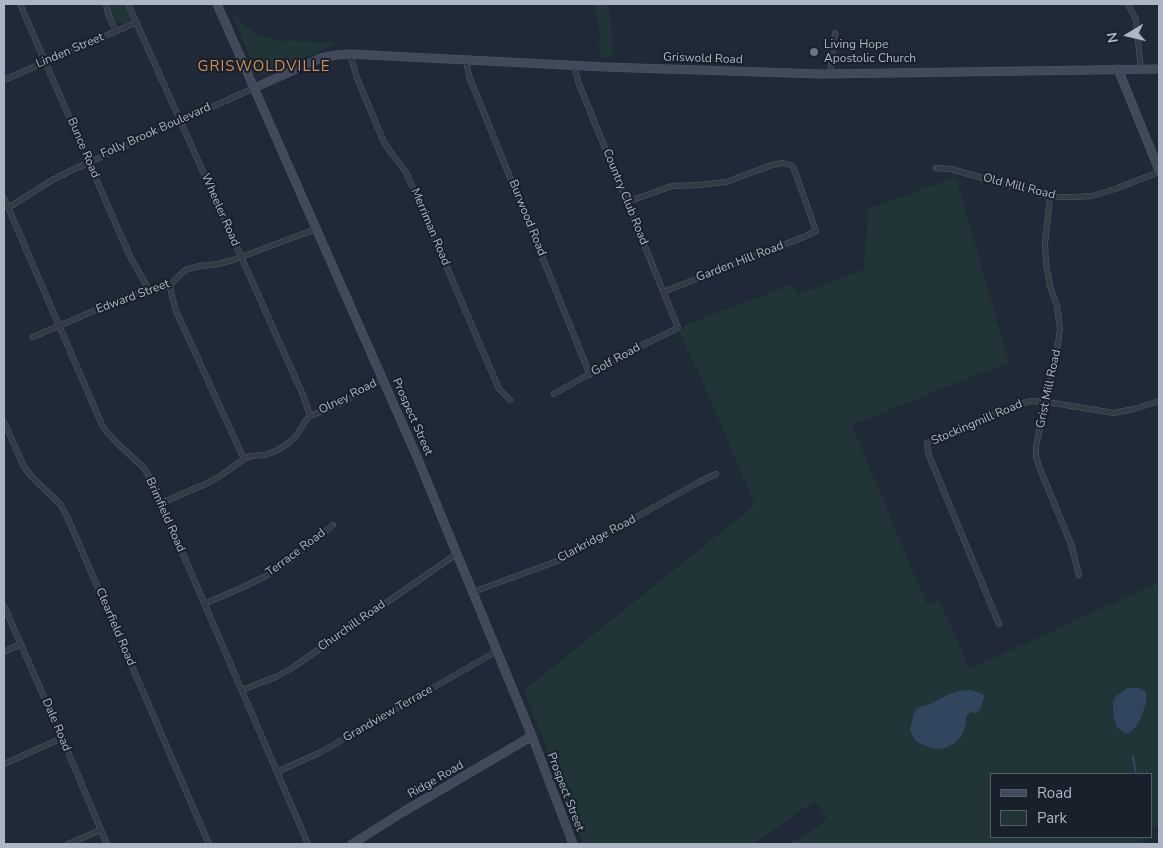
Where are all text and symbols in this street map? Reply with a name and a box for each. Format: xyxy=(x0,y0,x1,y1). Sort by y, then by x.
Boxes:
north arrow xyxy=(1103,10,1153,60)
street label: Linden Street xyxy=(34,30,106,72)
text: N xyxy=(1102,31,1123,44)
place label: Living Hope Apostolic Church xyxy=(824,38,916,66)
marker: Living Hope Apostolic Church xyxy=(808,46,820,58)
street label: Griswold Road xyxy=(663,50,743,68)
district label: GRISWOLDVILLE xyxy=(196,58,332,76)
street label: Folly Brook Boulevard xyxy=(99,100,213,162)
street label: Bunce Road xyxy=(64,116,102,180)
street label: Country Club Road xyxy=(599,147,651,247)
street label: Wheeler Road xyxy=(198,171,242,249)
street label: Old Mill Road xyxy=(981,171,1057,203)
street label: Burwood Road xyxy=(505,178,549,258)
street label: Merriman Road xyxy=(407,186,453,268)
street label: Garden Hill Road xyxy=(694,239,786,285)
street label: Edward Street xyxy=(94,277,172,317)
street label: Golf Road xyxy=(589,341,643,379)
street label: Grist Mill Road xyxy=(1034,348,1064,430)
street label: Olney Road xyxy=(317,376,379,418)
street label: Prospect Street xyxy=(389,376,435,458)
street label: Stockingmill Road xyxy=(929,397,1025,449)
street label: Brimfield Road xyxy=(142,476,188,554)
street label: Clarkridge Road xyxy=(555,512,639,566)
street label: Terrace Road xyxy=(264,526,328,580)
street label: Clearfield Road xyxy=(92,586,138,668)
street label: Churchill Road xyxy=(315,597,389,655)
street label: Grandview Terrace xyxy=(341,683,435,745)
street label: Dale Road xyxy=(38,696,74,754)
street label: Prospect Street xyxy=(543,751,587,833)
street label: Ridge Road xyxy=(405,758,467,802)
legend xyxy=(990,773,1153,838)
text: Road xyxy=(1037,783,1072,803)
text: Park xyxy=(1037,808,1067,828)

